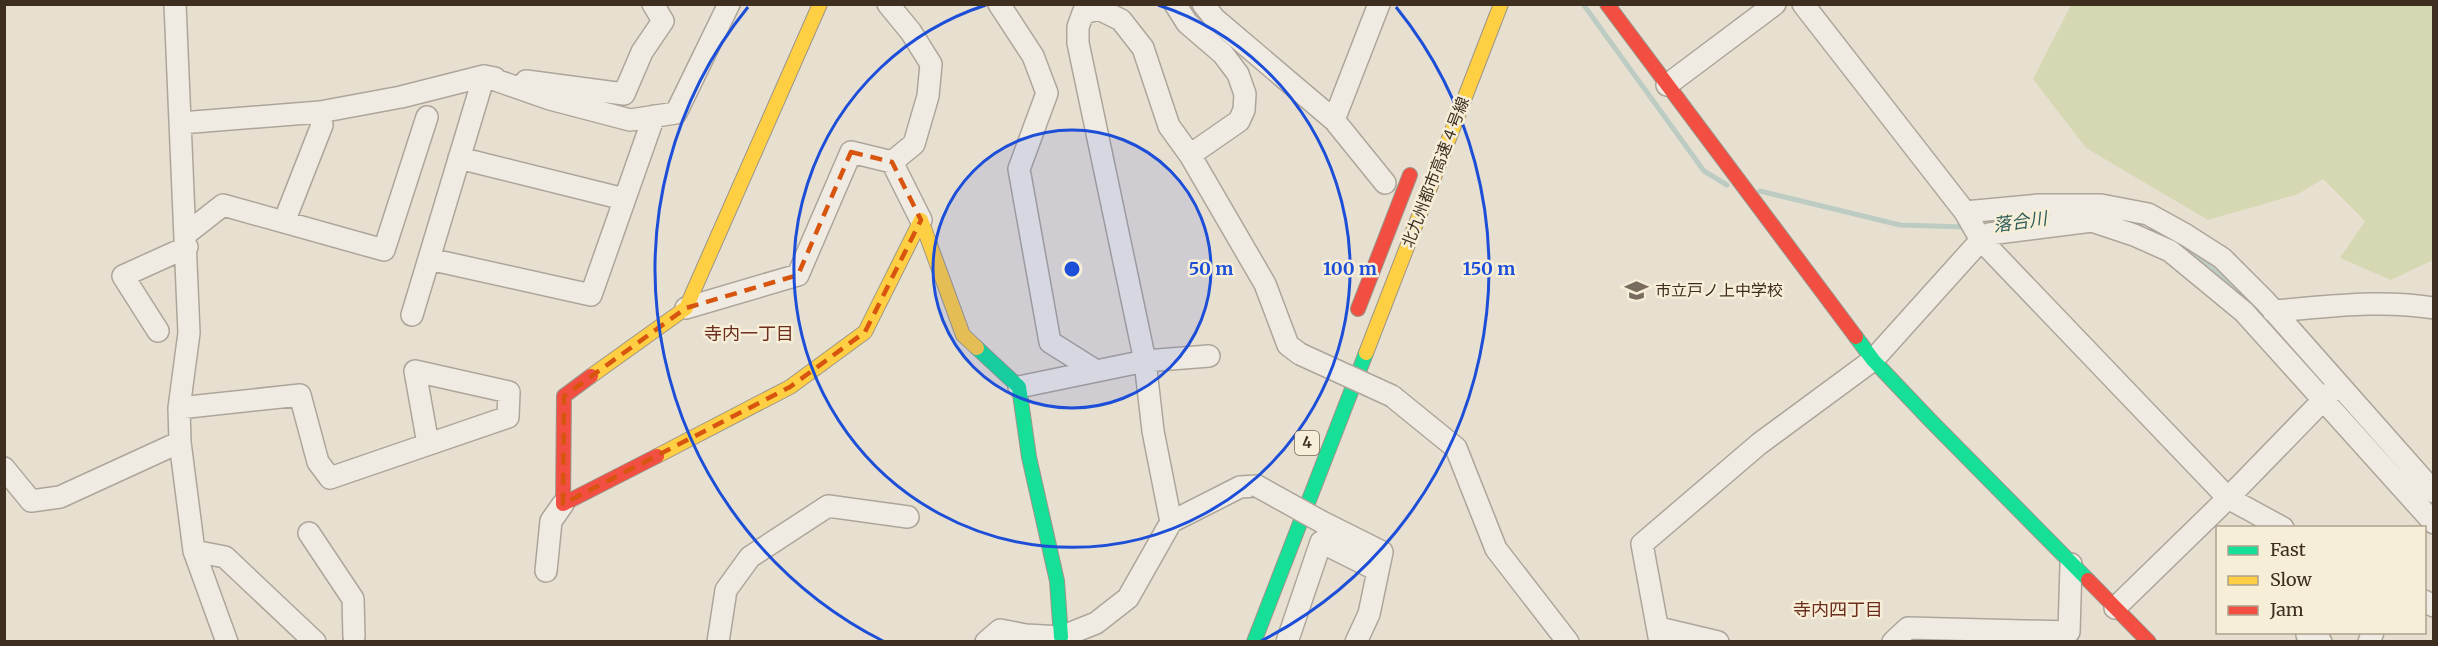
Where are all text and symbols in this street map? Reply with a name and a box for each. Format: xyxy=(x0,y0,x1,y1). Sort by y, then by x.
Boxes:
street label: 北九州都市高速４号線 xyxy=(1397,94,1473,250)
water label: 落合川 xyxy=(1992,206,2050,237)
text: 50 m xyxy=(1189,257,1233,280)
text: 100 m xyxy=(1323,257,1377,280)
text: 150 m xyxy=(1463,257,1515,280)
centre of rings xyxy=(1062,259,1082,279)
school or university icon: 市立戸ノ上中学校 xyxy=(1624,277,1650,303)
place label: 市立戸ノ上中学校 xyxy=(1655,280,1783,300)
district label: 寺内一丁目 xyxy=(704,322,794,345)
road number: 4 xyxy=(1295,431,1319,455)
legend xyxy=(2216,526,2426,634)
text: Fast xyxy=(2270,538,2306,561)
text: Slow xyxy=(2270,568,2313,591)
district label: 寺内四丁目 xyxy=(1793,598,1883,621)
text: Jam xyxy=(2269,598,2304,621)

